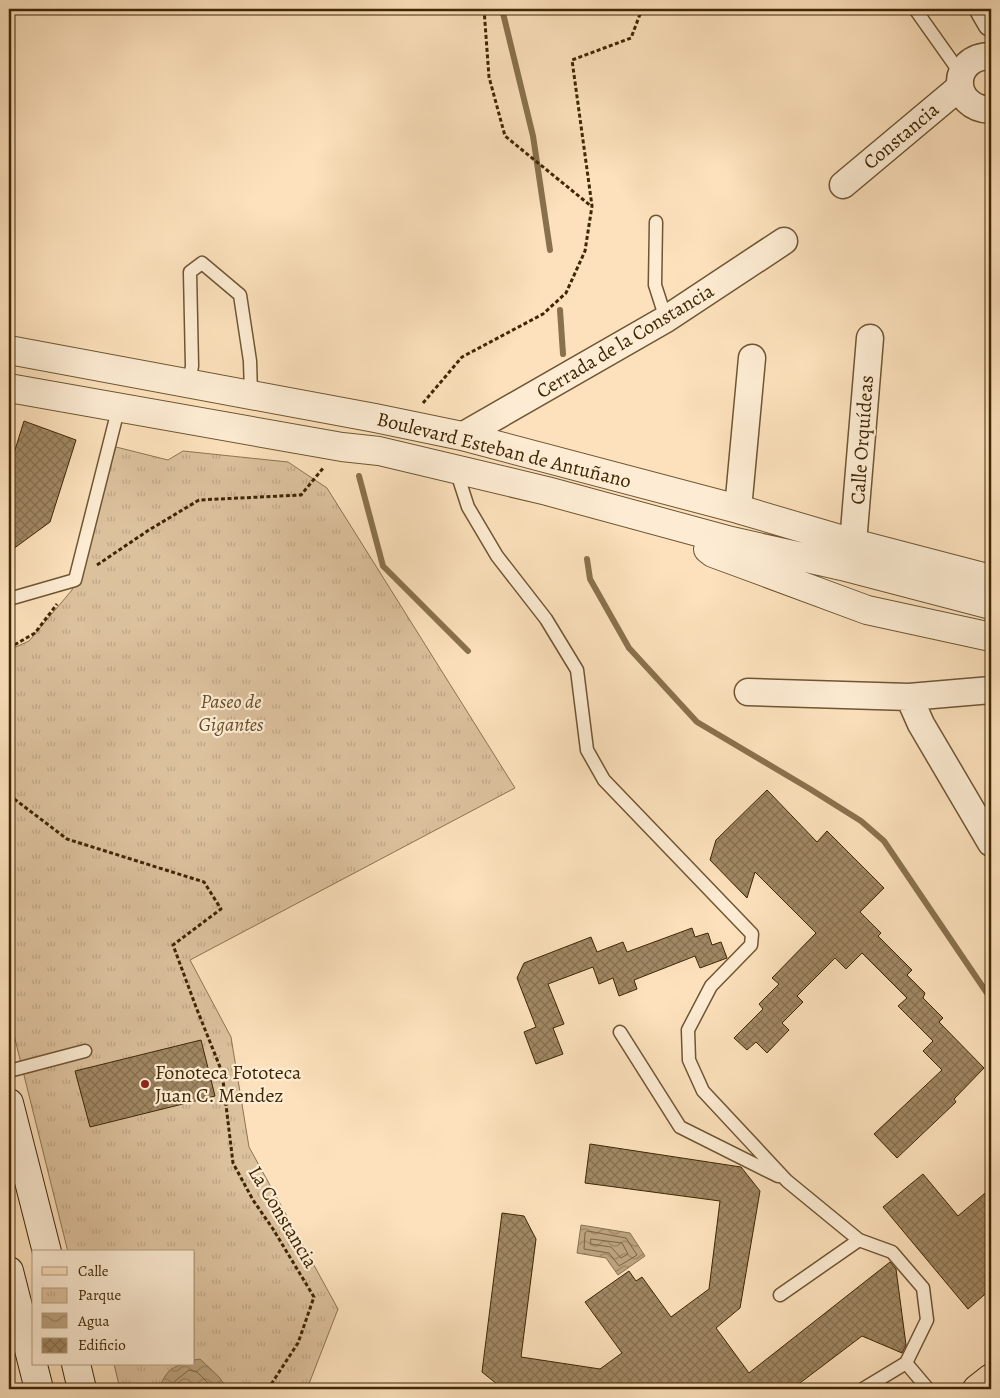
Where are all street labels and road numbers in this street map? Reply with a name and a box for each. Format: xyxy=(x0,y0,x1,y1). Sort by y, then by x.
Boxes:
street label: Constancia xyxy=(857,96,945,176)
street label: Cerrada de la Constancia xyxy=(531,277,719,405)
street label: Calle Orquídeas xyxy=(844,374,880,506)
street label: Boulevard Esteban de Antuñano xyxy=(374,405,634,495)
street label: La Constancia xyxy=(242,1161,324,1274)

